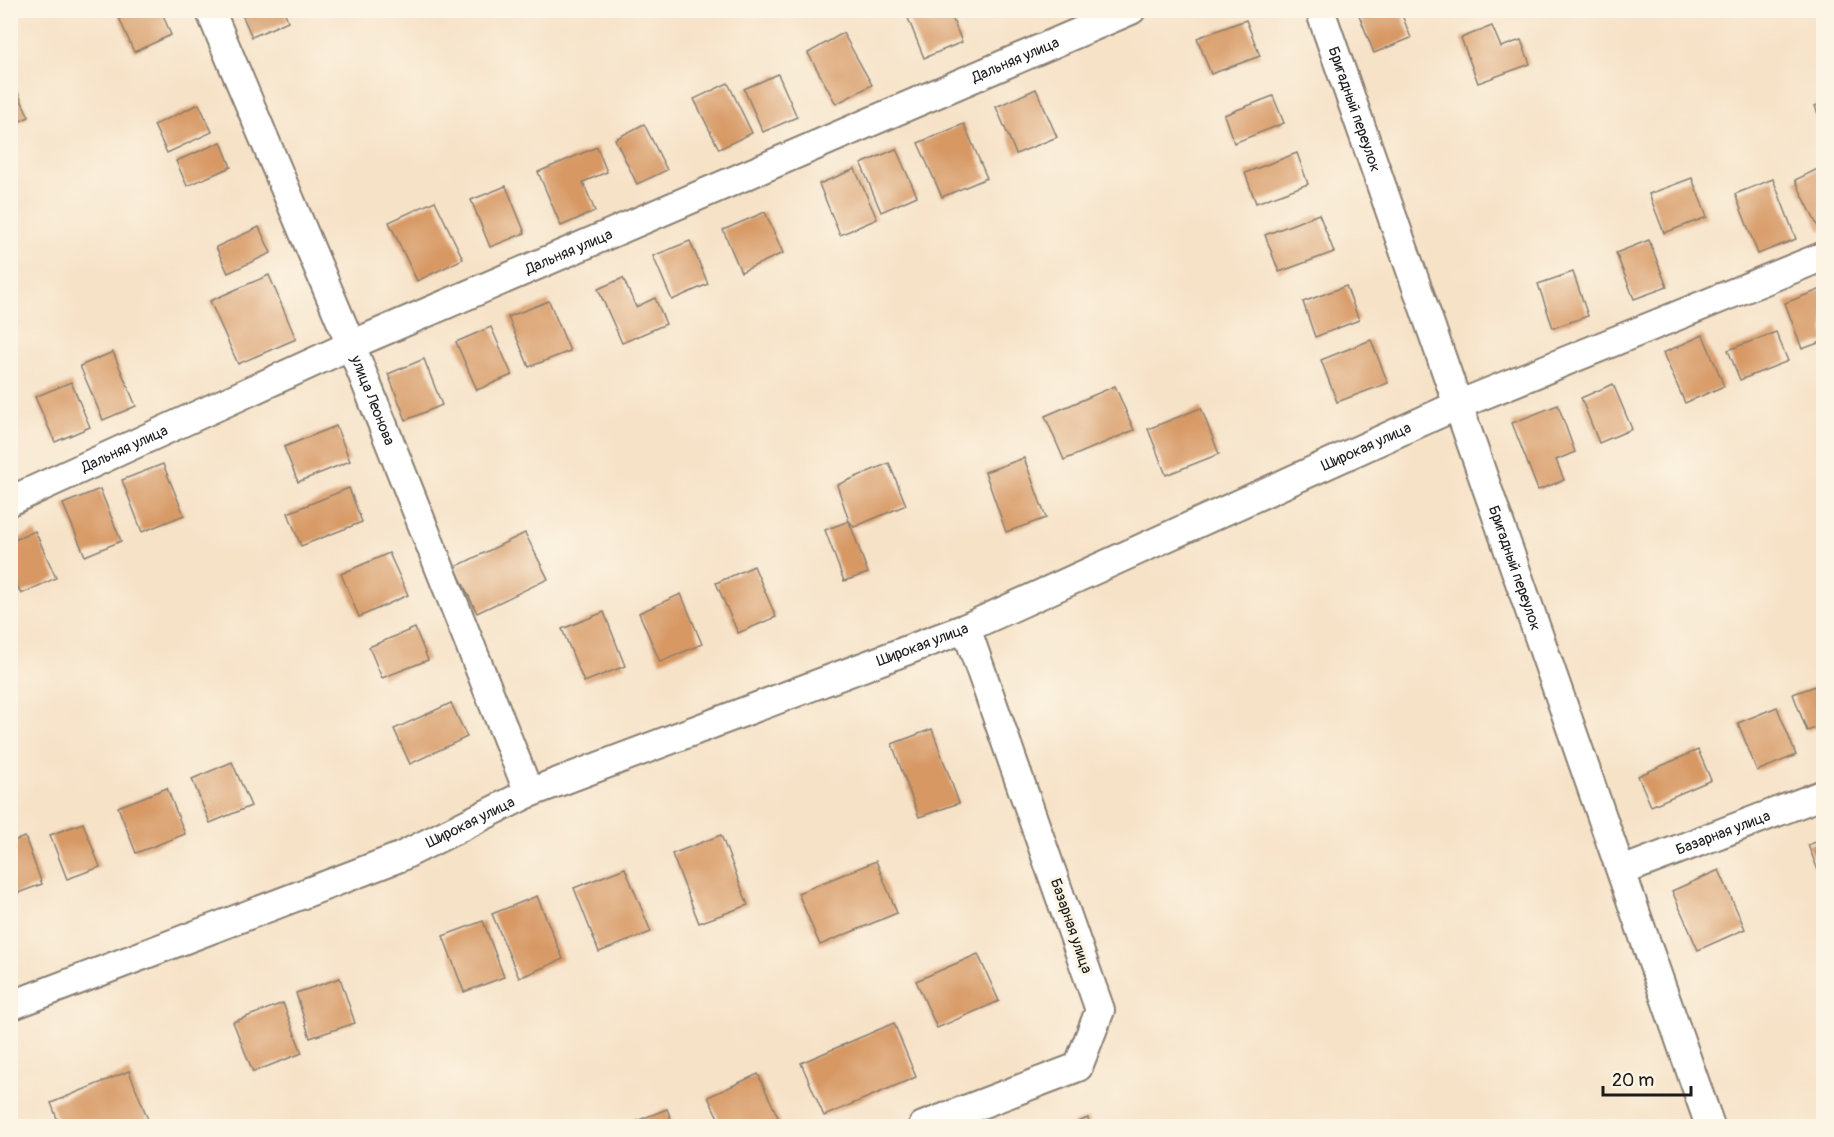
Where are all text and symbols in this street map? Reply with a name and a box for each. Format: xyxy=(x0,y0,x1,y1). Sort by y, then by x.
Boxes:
street label: Дальняя улица xyxy=(968,33,1062,87)
street label: Бригадный переулок xyxy=(1324,44,1385,174)
street label: Дальняя улица xyxy=(521,224,615,279)
street label: улица Леонова xyxy=(346,352,399,448)
street label: Широкая улица xyxy=(1318,418,1414,475)
street label: Дальняя улица xyxy=(77,421,171,477)
street label: Бригадный переулок xyxy=(1484,503,1546,633)
street label: Широкая улица xyxy=(874,619,971,670)
street label: Широкая улица xyxy=(423,792,518,852)
street label: Базарная улица xyxy=(1673,806,1773,859)
street label: Базарная улица xyxy=(1046,876,1096,976)
scale bar xyxy=(1603,1059,1692,1097)
text: 20 m xyxy=(1612,1069,1654,1092)

